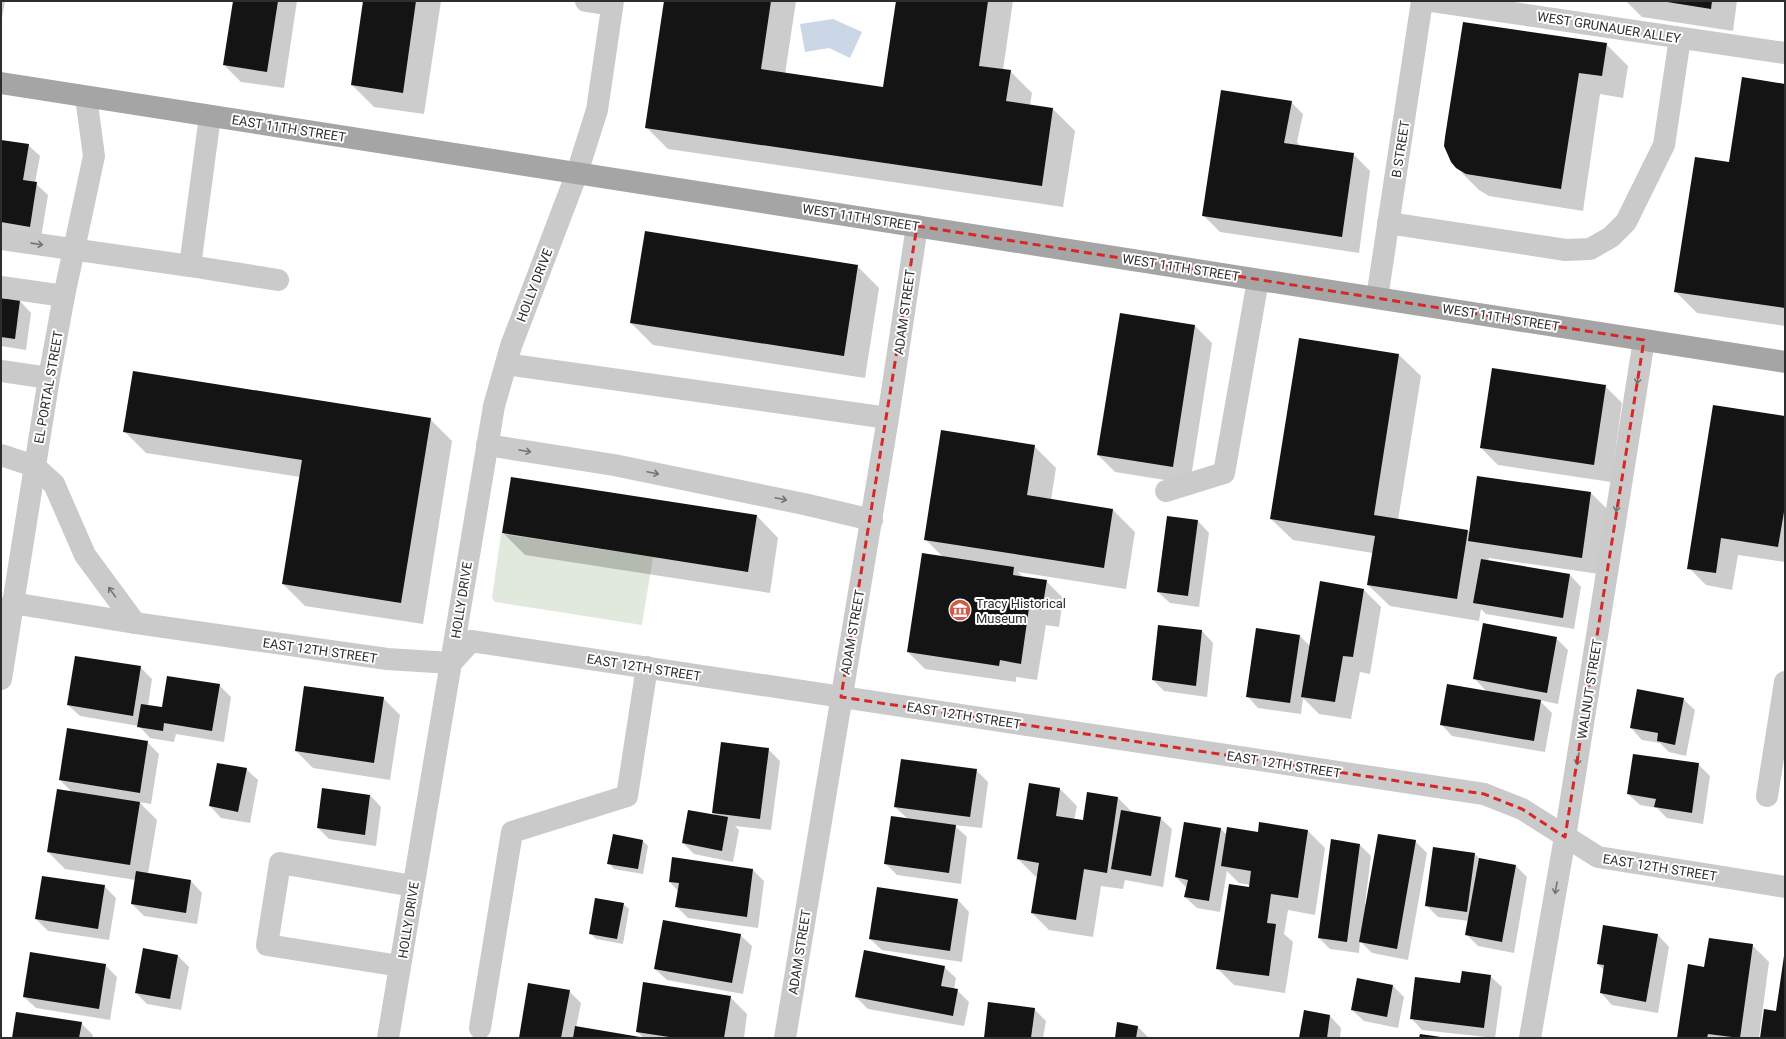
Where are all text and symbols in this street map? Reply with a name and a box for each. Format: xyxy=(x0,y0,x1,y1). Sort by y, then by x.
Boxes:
street label: WEST GRUNAUER ALLEY xyxy=(1536,9,1682,46)
street label: EAST 11TH STREET xyxy=(231,112,347,145)
street label: B STREET xyxy=(1389,119,1412,179)
street label: WEST 11TH STREET xyxy=(801,201,921,234)
one-way arrow xyxy=(30,240,43,248)
street label: HOLLY DRIVE xyxy=(514,246,555,324)
street label: WEST 11TH STREET xyxy=(1121,251,1241,284)
street label: ADAM STREET xyxy=(891,268,918,356)
street label: WEST 11TH STREET xyxy=(1441,301,1561,334)
street label: EL PORTAL STREET xyxy=(31,329,66,445)
one-way arrow xyxy=(1634,371,1642,384)
one-way arrow xyxy=(519,447,532,455)
one-way arrow xyxy=(647,469,660,477)
one-way arrow xyxy=(774,495,787,503)
one-way arrow xyxy=(1613,500,1621,513)
street label: HOLLY DRIVE xyxy=(448,561,475,640)
one-way arrow xyxy=(108,587,116,598)
street label: ADAM STREET xyxy=(838,588,867,676)
place label: Tracy Historical Museum xyxy=(976,596,1066,626)
museum icon: Tracy Historical Museum xyxy=(947,597,973,623)
street label: EAST 12TH STREET xyxy=(262,635,378,666)
street label: WALNUT STREET xyxy=(1574,638,1605,740)
street label: EAST 12TH STREET xyxy=(586,651,702,684)
street label: EAST 12TH STREET xyxy=(906,699,1022,732)
street label: EAST 12TH STREET xyxy=(1226,748,1342,781)
one-way arrow xyxy=(1573,752,1581,765)
street label: EAST 12TH STREET xyxy=(1602,851,1718,884)
street label: HOLLY DRIVE xyxy=(395,881,422,960)
one-way arrow xyxy=(1552,881,1560,894)
street label: ADAM STREET xyxy=(785,908,814,996)

